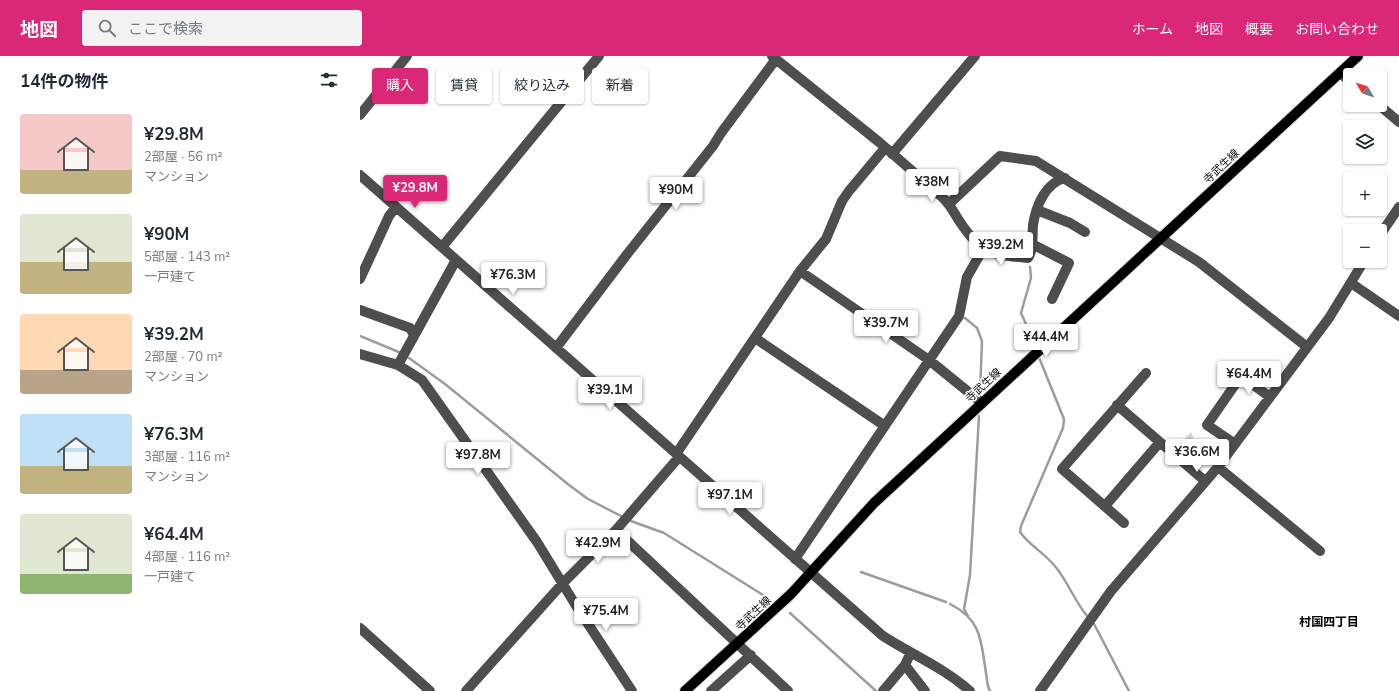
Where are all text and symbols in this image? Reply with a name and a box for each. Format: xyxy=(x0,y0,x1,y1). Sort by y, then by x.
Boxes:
search box xyxy=(82,10,362,46)
text: 地図 xyxy=(20,17,58,43)
icon: search xyxy=(96,17,118,39)
text: ここで検索 xyxy=(128,19,203,39)
text: ホーム xyxy=(1131,20,1173,39)
text: 地図 xyxy=(1195,20,1223,39)
text: 概要 xyxy=(1245,20,1273,39)
text: お問い合わせ xyxy=(1295,20,1379,39)
chip: 購入 xyxy=(372,68,428,104)
chip: 賃貸 xyxy=(436,68,492,104)
chip: 絞り込み xyxy=(500,68,584,104)
chip: 新着 xyxy=(592,68,648,104)
north arrow xyxy=(1343,68,1387,112)
map controls xyxy=(1343,68,1387,268)
icon: filters xyxy=(318,69,340,91)
text: 14件の物件 xyxy=(20,70,108,93)
button: layers xyxy=(1343,120,1387,164)
text: ¥29.8M xyxy=(144,123,204,146)
icon: home xyxy=(52,130,100,178)
street label: 寺武生線 xyxy=(1200,146,1243,187)
text: 2部屋 · 56 m² xyxy=(144,148,222,166)
text: マンション xyxy=(144,168,209,186)
pin: ¥38M xyxy=(908,169,956,203)
button: + xyxy=(1343,172,1387,216)
text: ¥38M xyxy=(915,173,949,191)
pin: ¥29.8M xyxy=(382,175,448,209)
pin: ¥90M xyxy=(652,177,700,211)
text: ¥29.8M xyxy=(392,179,438,197)
text: ¥90M xyxy=(659,181,693,199)
text: ¥90M xyxy=(144,223,189,246)
button: − xyxy=(1343,224,1387,268)
icon: home xyxy=(52,230,100,278)
pin: ¥39.2M xyxy=(968,232,1034,266)
text: ¥39.2M xyxy=(978,236,1024,254)
text: 5部屋 · 143 m² xyxy=(144,248,230,266)
pin: ¥76.3M xyxy=(480,262,546,296)
text: ¥76.3M xyxy=(490,266,536,284)
text: 一戸建て xyxy=(144,268,196,286)
pin: ¥39.7M xyxy=(853,310,919,344)
text: ¥39.7M xyxy=(863,314,909,332)
text: ¥39.2M xyxy=(144,323,204,346)
pin: ¥44.4M xyxy=(1013,324,1079,358)
text: ¥44.4M xyxy=(1023,328,1069,346)
icon: home xyxy=(52,330,100,378)
text: 2部屋 · 70 m² xyxy=(144,348,222,366)
pin: ¥64.4M xyxy=(1216,361,1282,395)
street label: 寺武生線 xyxy=(962,365,1005,406)
text: ¥64.4M xyxy=(1226,365,1272,383)
text: マンション xyxy=(144,368,209,386)
pin: ¥39.1M xyxy=(577,377,643,411)
text: ¥39.1M xyxy=(587,381,633,399)
text: ¥76.3M xyxy=(144,423,204,446)
icon: home xyxy=(52,430,100,478)
pin: ¥36.6M xyxy=(1164,439,1230,473)
pin: ¥97.8M xyxy=(445,442,511,476)
text: ¥36.6M xyxy=(1174,443,1220,461)
text: ¥97.8M xyxy=(455,446,501,464)
text: 3部屋 · 116 m² xyxy=(144,448,230,466)
text: マンション xyxy=(144,468,209,486)
pin: ¥97.1M xyxy=(697,482,763,516)
text: ¥97.1M xyxy=(707,486,753,504)
text: ¥64.4M xyxy=(144,523,204,546)
icon: home xyxy=(52,530,100,578)
pin: ¥42.9M xyxy=(565,530,631,564)
text: ¥42.9M xyxy=(575,534,621,552)
text: 4部屋 · 116 m² xyxy=(144,548,230,566)
text: 一戸建て xyxy=(144,568,196,586)
street label: 寺武生線 xyxy=(732,593,775,634)
pin: ¥75.4M xyxy=(573,598,639,632)
text: ¥75.4M xyxy=(583,602,629,620)
district label: 村国四丁目 xyxy=(1299,614,1359,630)

